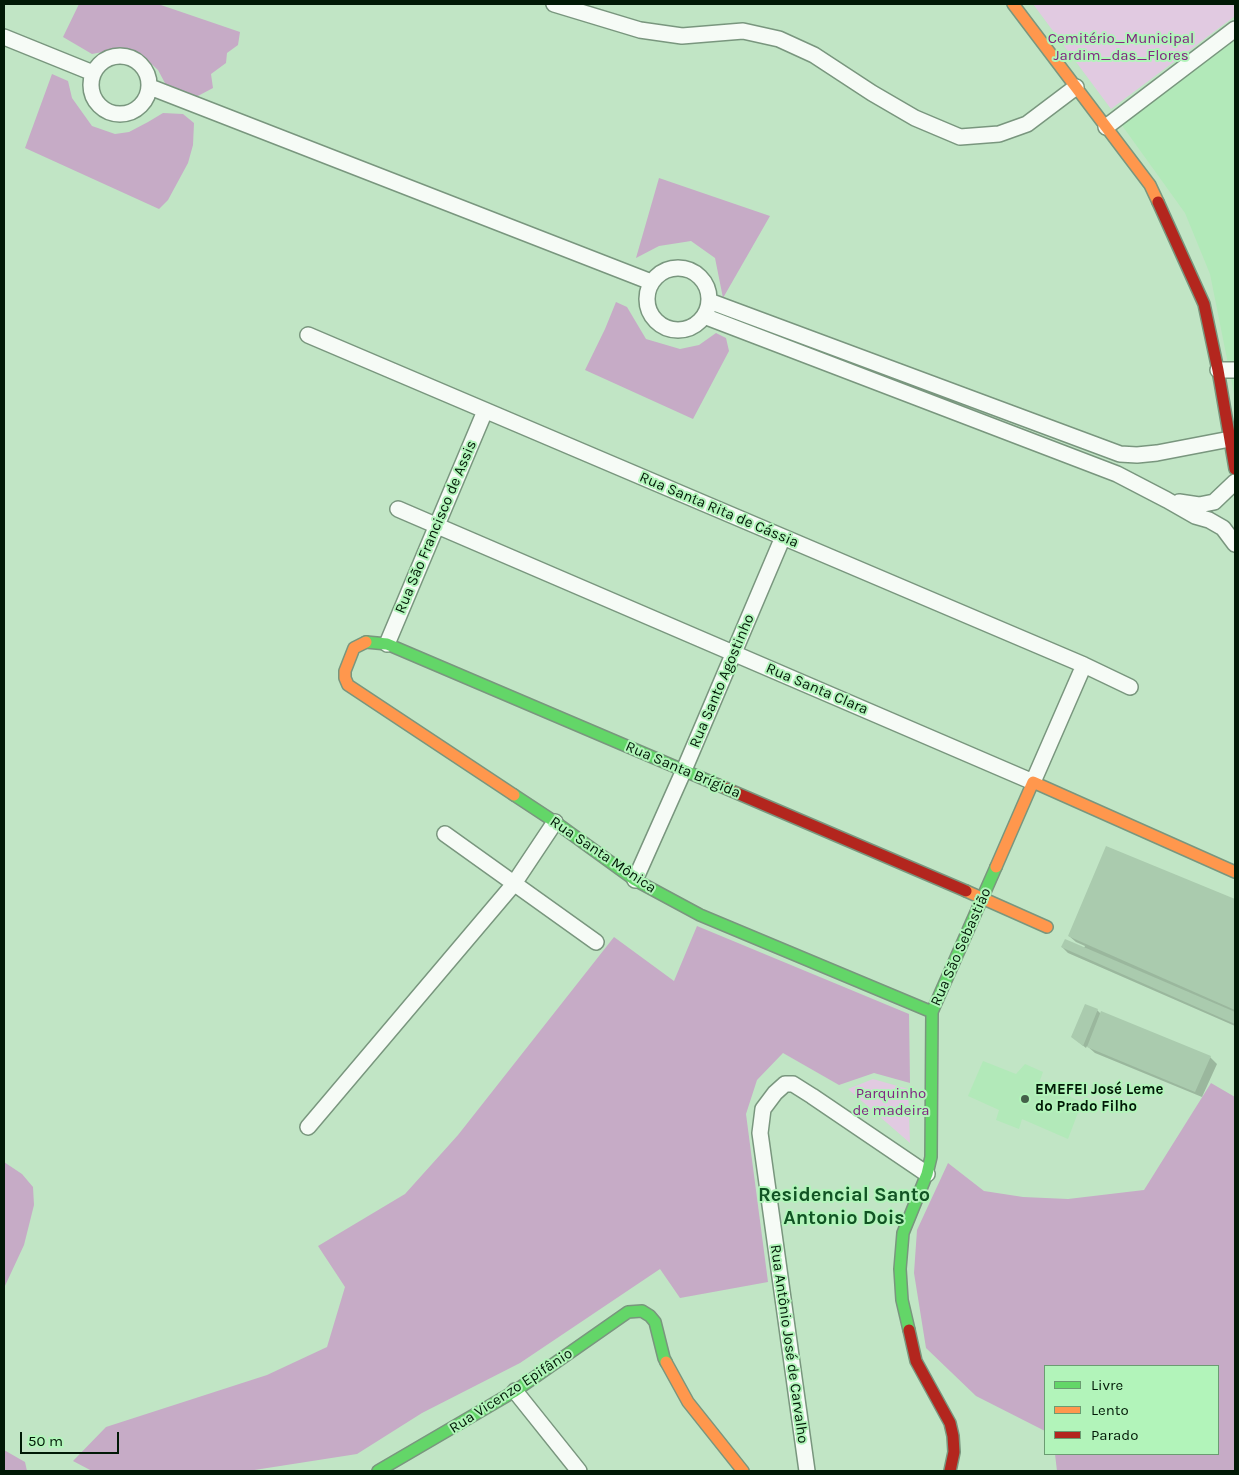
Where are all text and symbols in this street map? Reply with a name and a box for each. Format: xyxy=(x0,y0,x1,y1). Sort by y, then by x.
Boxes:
park label: Cemitério_Municipal Jardim_das_Flores xyxy=(1048,30,1194,65)
street label: Rua São Francisco de Assis xyxy=(391,438,481,616)
street label: Rua Santa Rita de Cássia xyxy=(637,468,801,552)
street label: Rua Santo Agostinho xyxy=(686,611,758,751)
street label: Rua Santa Clara xyxy=(763,659,871,719)
street label: Rua Santa Brígida xyxy=(623,738,743,802)
street label: Rua Santa Mônica xyxy=(546,813,660,897)
street label: Rua São Sebastião xyxy=(927,885,995,1009)
place label: EMEFEI José Leme do Prado Filho xyxy=(1035,1081,1163,1116)
park label: Parquinho de madeira xyxy=(852,1085,930,1120)
marker: EMEFEI José Leme do Prado Filho xyxy=(1019,1093,1031,1105)
district label: Residencial Santo Antonio Dois xyxy=(758,1183,930,1230)
street label: Rua Antônio José de Carvalho xyxy=(766,1243,812,1445)
street label: Rua Vicenzo Epifânio xyxy=(446,1344,576,1438)
legend xyxy=(1044,1365,1219,1455)
text: Livre xyxy=(1091,1376,1123,1394)
text: Lento xyxy=(1091,1401,1129,1419)
scale bar xyxy=(22,1422,121,1454)
text: Parado xyxy=(1091,1426,1138,1444)
text: 50 m xyxy=(28,1432,63,1450)

